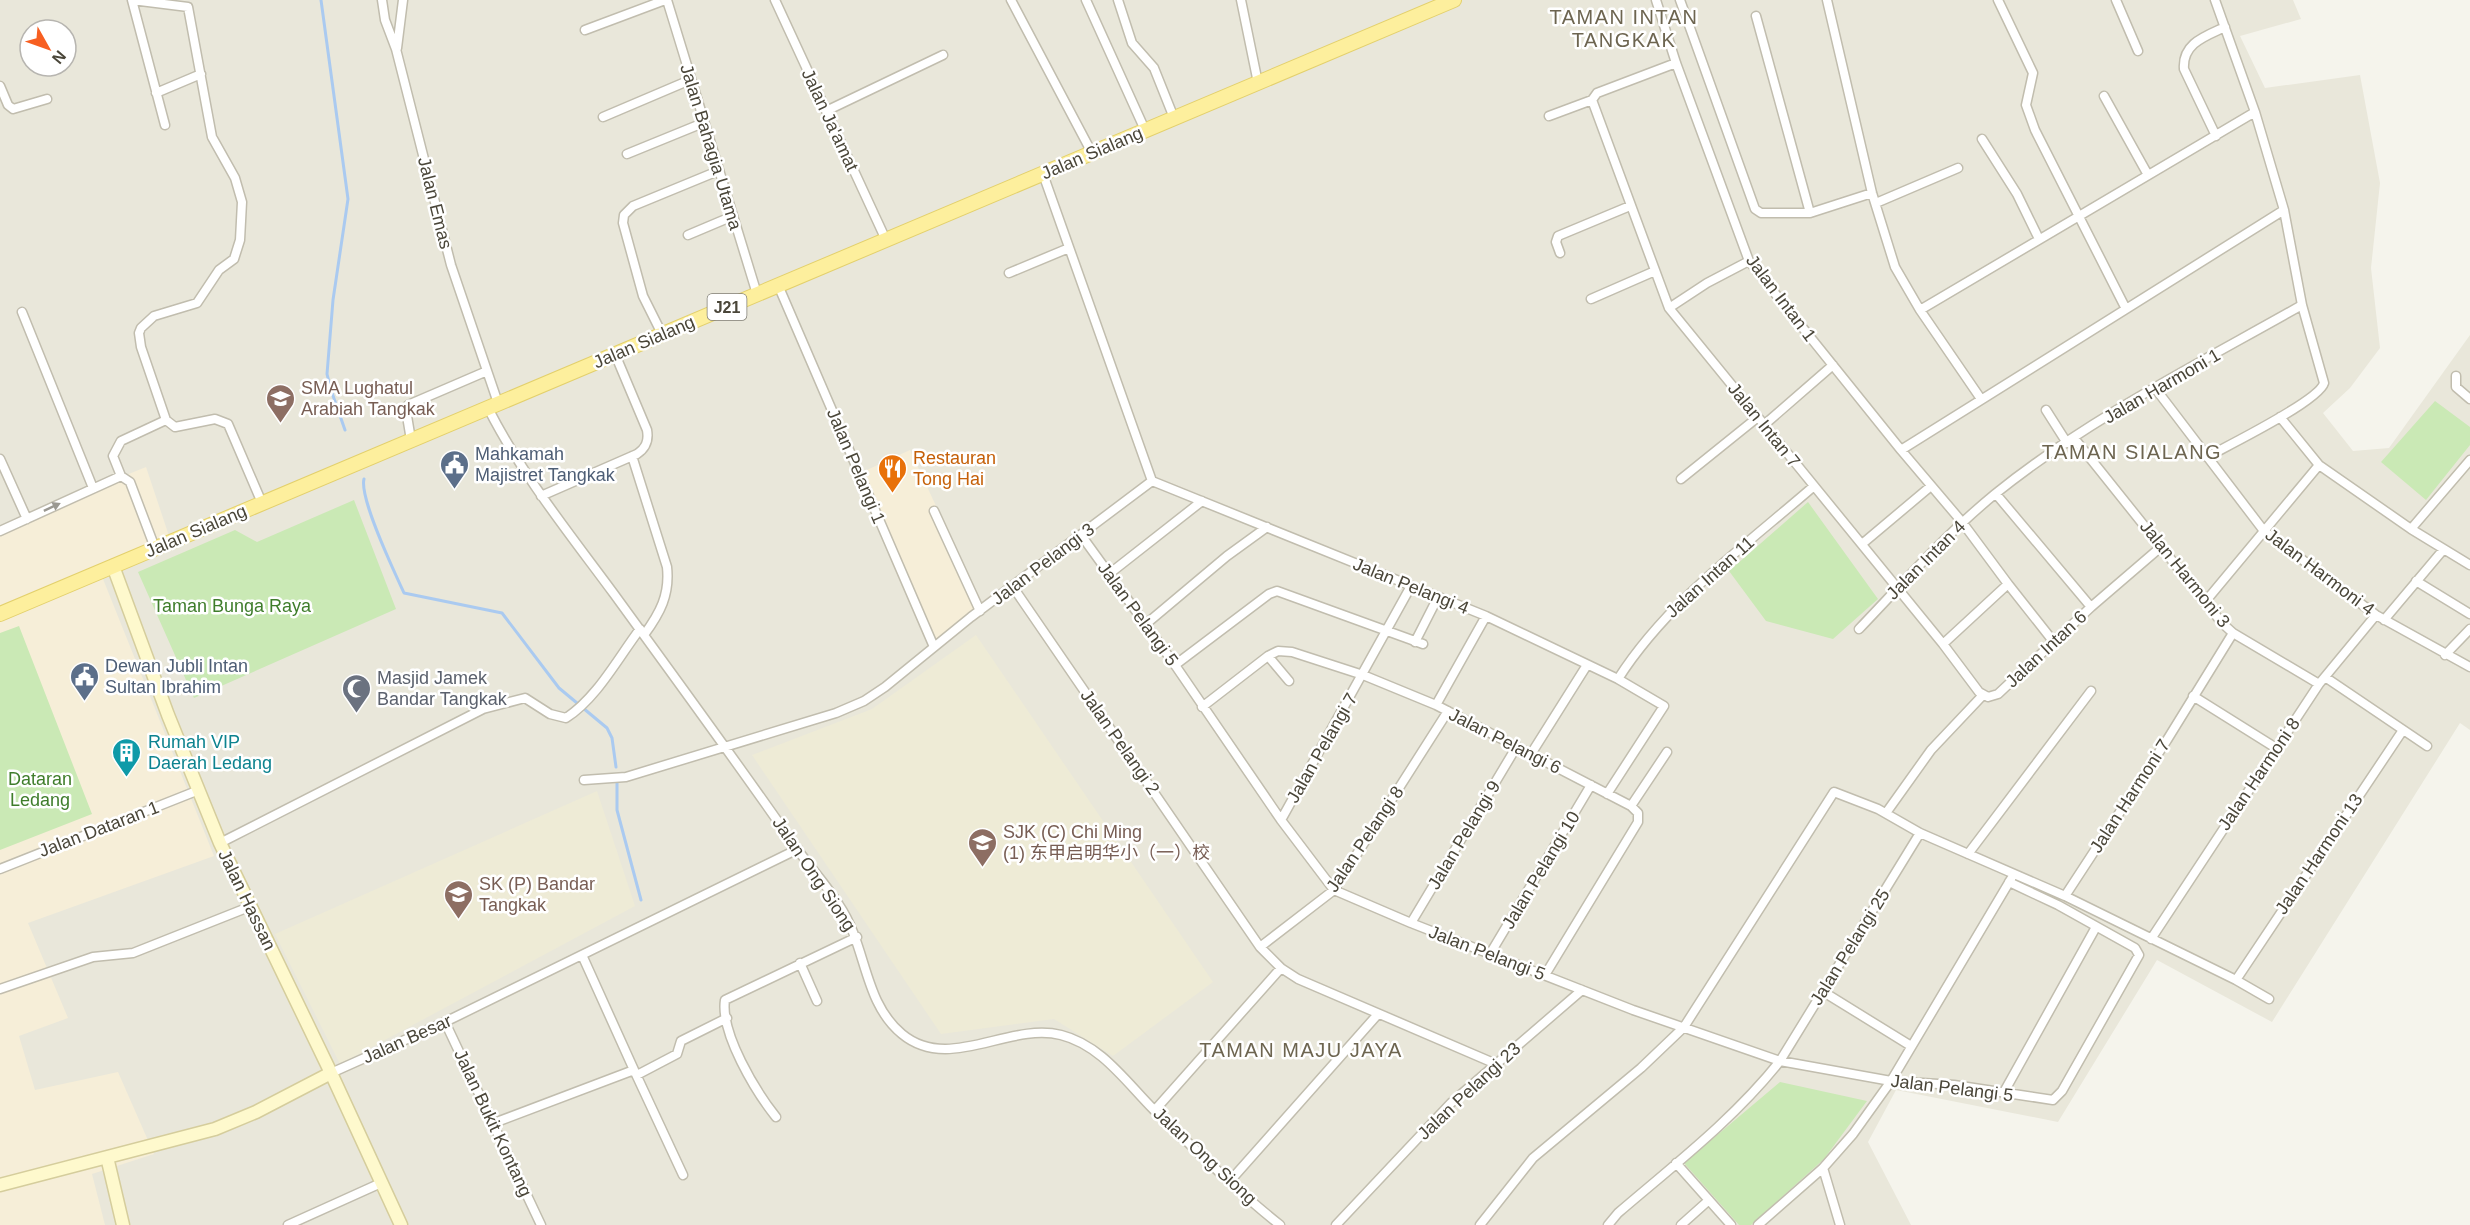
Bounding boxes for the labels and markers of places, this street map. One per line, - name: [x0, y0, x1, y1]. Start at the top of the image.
- place label: SMA Lughatul Arabiah Tangkak: [301, 378, 436, 419]
- school or university icon: SMA Lughatul Arabiah Tangkak: [264, 382, 296, 424]
- place label: Mahkamah Majistret Tangkak: [475, 444, 616, 485]
- public building icon: Mahkamah Majistret Tangkak: [438, 448, 470, 490]
- place label: Restauran Tong Hai: [913, 448, 996, 489]
- restaurant icon: Restauran Tong Hai: [876, 452, 908, 494]
- place label: Dewan Jubli Intan Sultan Ibrahim: [105, 656, 248, 697]
- public building icon: Dewan Jubli Intan Sultan Ibrahim: [68, 660, 100, 702]
- place label: Masjid Jamek Bandar Tangkak: [377, 668, 508, 709]
- mosque icon: Masjid Jamek Bandar Tangkak: [340, 672, 372, 714]
- place label: Rumah VIP Daerah Ledang: [148, 732, 272, 773]
- building icon: Rumah VIP Daerah Ledang: [111, 736, 143, 778]
- place label: SJK (C) Chi Ming (1) 东甲启明华小（一）校: [1003, 822, 1210, 863]
- school or university icon: SJK (C) Chi Ming (1) 东甲启明华小（一）校: [966, 826, 998, 868]
- place label: SK (P) Bandar Tangkak: [479, 874, 595, 915]
- school or university icon: SK (P) Bandar Tangkak: [442, 878, 474, 920]

